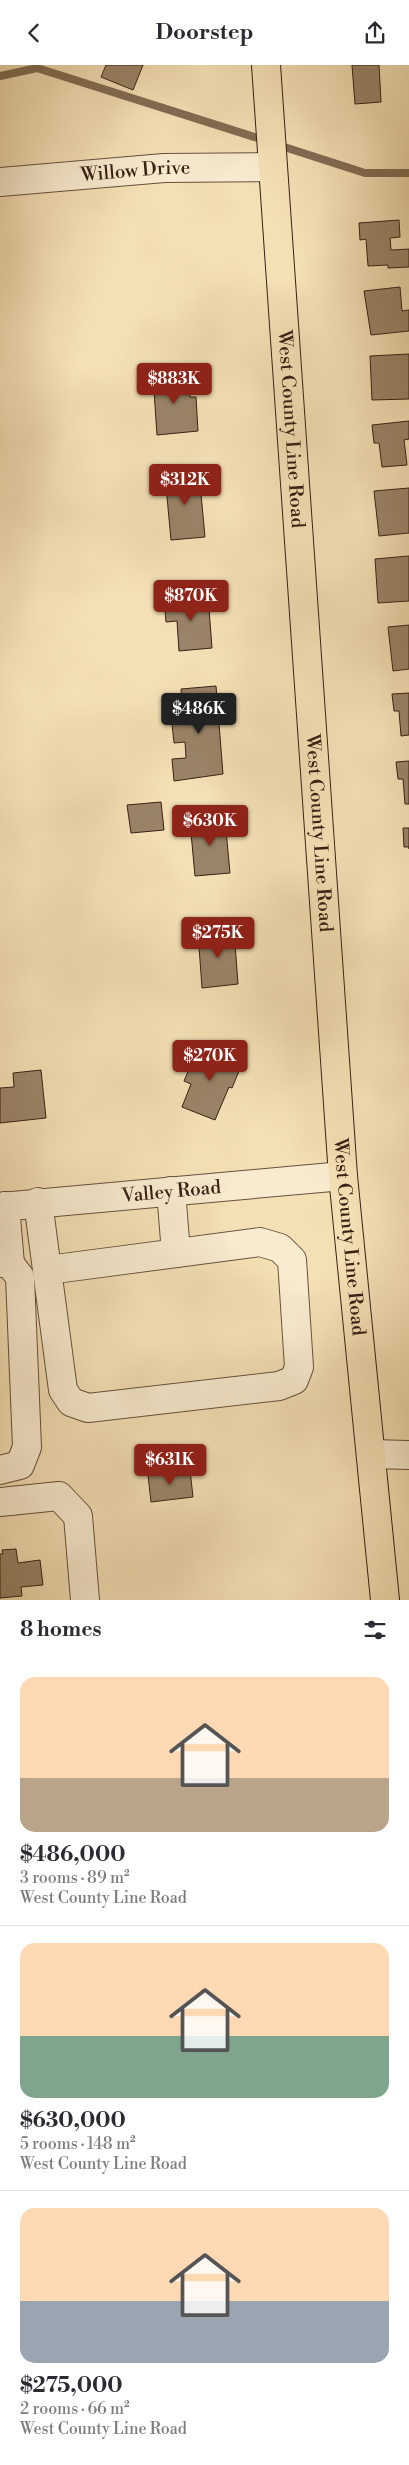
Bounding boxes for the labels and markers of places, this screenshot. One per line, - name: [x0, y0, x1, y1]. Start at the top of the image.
- pin: $883K: [139, 363, 209, 405]
- pin: $312K: [150, 463, 220, 506]
- pin: $870K: [156, 579, 226, 622]
- pin: $486K: [164, 693, 234, 735]
- pin: $630K: [175, 805, 245, 847]
- pin: $275K: [183, 917, 253, 959]
- pin: $270K: [175, 1039, 245, 1082]
- pin: $631K: [135, 1443, 205, 1486]

